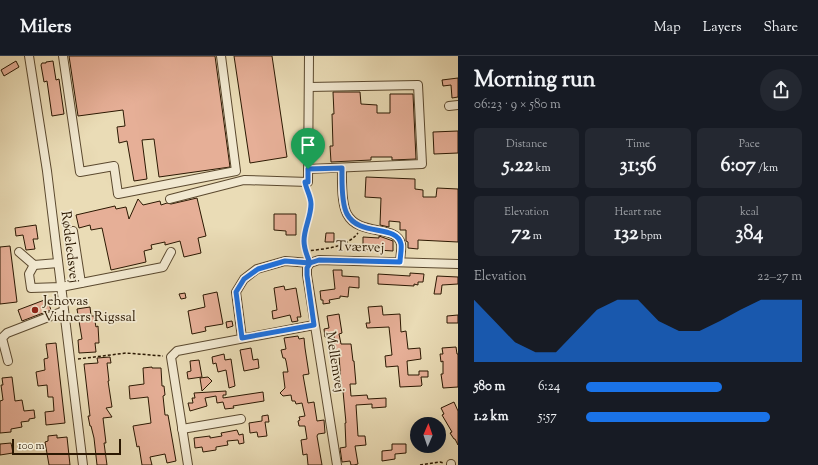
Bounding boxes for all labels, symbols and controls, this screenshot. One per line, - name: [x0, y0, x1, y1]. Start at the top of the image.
- text: Milers: [20, 14, 71, 41]
- text: Map: [654, 18, 681, 38]
- text: Layers: [703, 18, 741, 38]
- text: Share: [763, 18, 798, 38]
- text: Morning run: [474, 65, 596, 97]
- button: share: [760, 69, 802, 111]
- text: 06:23 · 9 × 580 m: [474, 96, 561, 114]
- pin: [291, 128, 325, 169]
- icon: arrive: [297, 134, 319, 156]
- text: Distance: [506, 136, 547, 152]
- text: Time: [626, 136, 650, 152]
- text: Pace: [739, 136, 760, 152]
- text: 5.22: [503, 152, 533, 181]
- text: 31:56: [620, 152, 656, 181]
- text: 6:07: [721, 152, 756, 181]
- text: km: [533, 160, 551, 176]
- text: /km: [756, 160, 778, 176]
- text: Elevation: [504, 204, 549, 220]
- text: Heart rate: [615, 204, 661, 220]
- text: kcal: [740, 204, 759, 220]
- street label: Rødeledsvej: [55, 210, 83, 284]
- text: 72: [511, 220, 531, 249]
- text: 132: [614, 220, 638, 249]
- text: 384: [735, 220, 763, 249]
- text: m: [531, 228, 542, 244]
- text: bpm: [638, 228, 662, 244]
- street label: Tværvej: [335, 237, 385, 259]
- text: Elevation: [474, 268, 527, 286]
- text: 22–27 m: [757, 268, 802, 286]
- place label: Jehovas Vidners Rigssal: [42, 292, 136, 328]
- marker: Jehovas Vidners Rigssal: [30, 305, 40, 315]
- street label: Mellemvej: [319, 330, 349, 394]
- text: 580 m: [474, 378, 505, 396]
- text: 6:24: [538, 378, 560, 396]
- text: 1.2 km: [474, 408, 508, 426]
- text: 5:57: [538, 408, 557, 426]
- north arrow: [410, 417, 446, 453]
- map controls: [410, 417, 446, 453]
- scale bar: [12, 437, 121, 456]
- text: 100 m: [18, 438, 45, 454]

